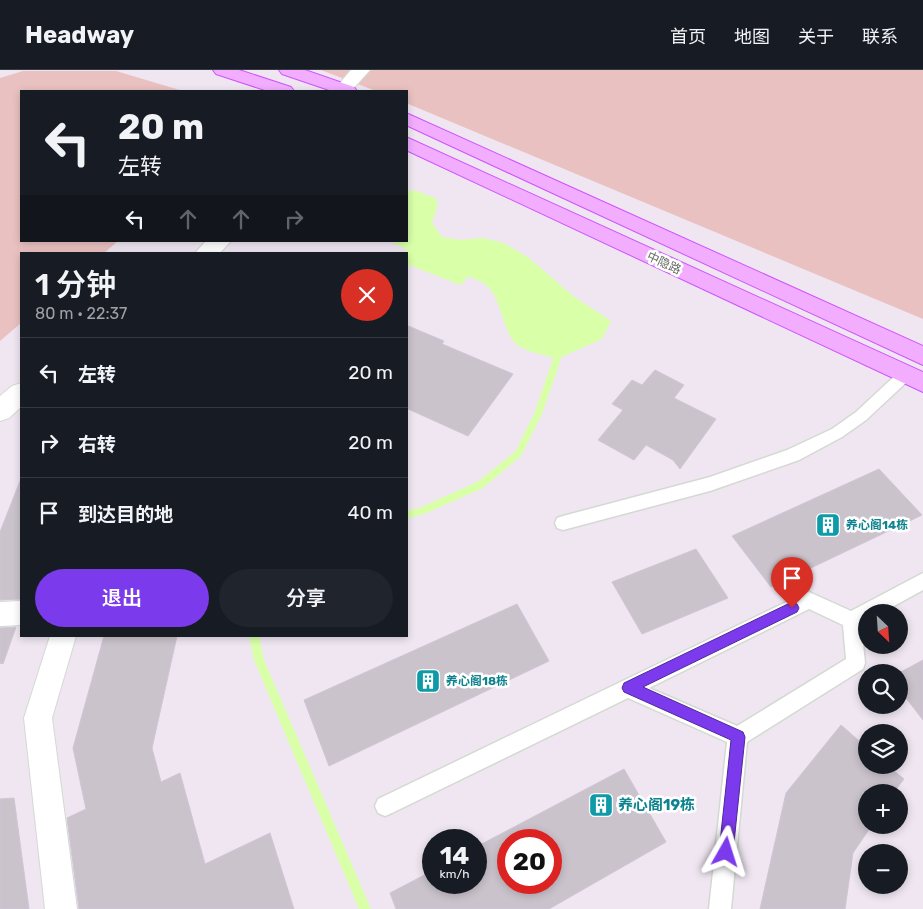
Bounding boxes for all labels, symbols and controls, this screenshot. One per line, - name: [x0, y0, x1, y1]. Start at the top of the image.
- text: Headway: [25, 21, 134, 49]
- text: 首页: [670, 26, 706, 48]
- text: 地图: [734, 26, 770, 48]
- text: 关于: [798, 26, 834, 48]
- text: 联系: [862, 26, 898, 48]
- text: 20 m: [118, 106, 204, 148]
- icon: left: [35, 110, 100, 175]
- text: 左转: [118, 153, 162, 180]
- icon: left: [121, 205, 149, 233]
- icon: ahead: [174, 205, 202, 233]
- icon: ahead: [227, 205, 255, 233]
- icon: right: [280, 205, 308, 233]
- street label: 中隐路: [645, 249, 683, 277]
- text: 1 分钟: [35, 267, 116, 303]
- button: close: [341, 269, 393, 321]
- text: 80 m · 22:37: [35, 304, 127, 323]
- icon: left: [35, 359, 63, 387]
- text: 20 m: [348, 361, 393, 384]
- text: 左转: [78, 363, 116, 386]
- icon: right: [35, 429, 63, 457]
- text: 20 m: [348, 431, 393, 454]
- text: 右转: [78, 433, 116, 456]
- icon: arrive: [35, 499, 63, 527]
- text: 40 m: [348, 501, 393, 524]
- text: 到达目的地: [78, 503, 173, 526]
- building icon: 养心阁14栋: [815, 512, 841, 538]
- place label: 养心阁14栋: [846, 518, 908, 532]
- pin: [771, 557, 813, 608]
- icon: arrive: [778, 564, 806, 592]
- button: 退出: [35, 569, 209, 627]
- button: 分享: [219, 569, 393, 627]
- north arrow: [858, 604, 908, 654]
- map controls: [858, 604, 908, 894]
- button: search: [858, 664, 908, 714]
- building icon: 养心阁18栋: [415, 668, 441, 694]
- place label: 养心阁18栋: [446, 674, 508, 688]
- button: layers: [858, 724, 908, 774]
- button: +: [858, 784, 908, 834]
- building icon: 养心阁19栋: [588, 792, 614, 818]
- place label: 养心阁19栋: [618, 796, 695, 814]
- position arrow: [699, 825, 751, 877]
- speed limit sign: 20: [497, 829, 562, 894]
- text: 14: [440, 841, 469, 870]
- button: −: [858, 844, 908, 894]
- text: km/h: [440, 867, 469, 881]

